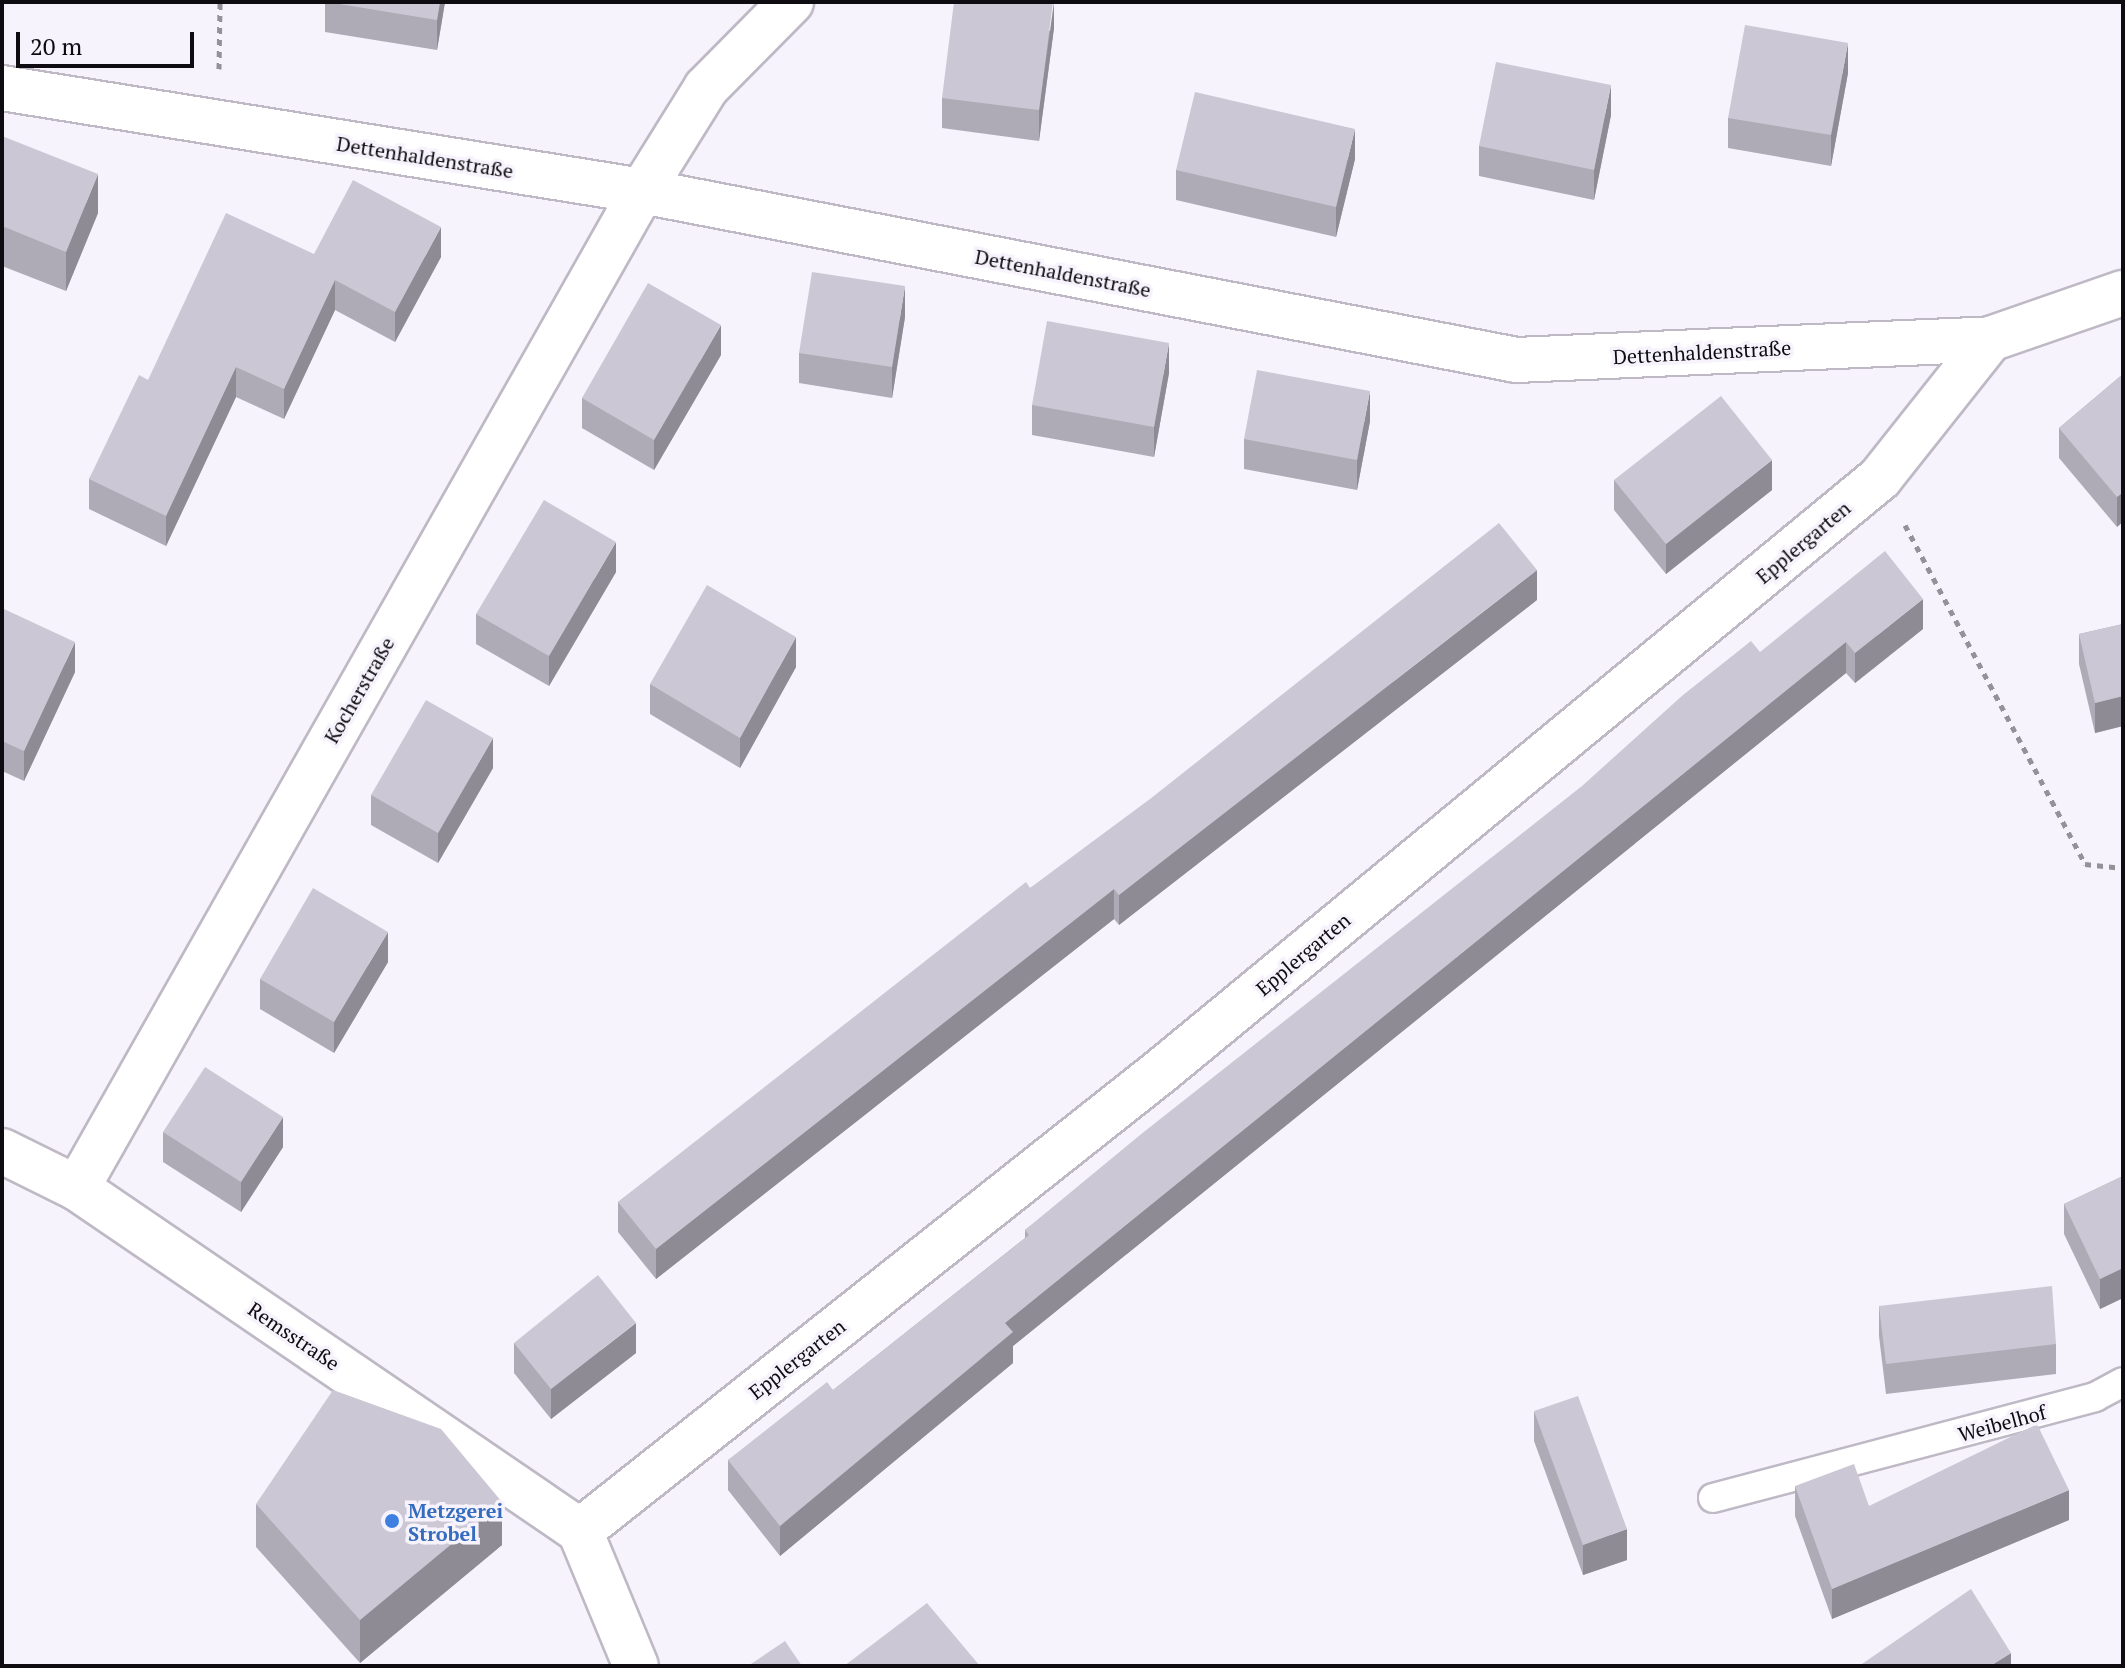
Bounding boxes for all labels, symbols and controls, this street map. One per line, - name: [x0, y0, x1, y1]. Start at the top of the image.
- scale bar: [20, 16, 198, 66]
- text: 20 m: [30, 30, 82, 62]
- street label: Dettenhaldenstraße: [335, 131, 515, 183]
- street label: Dettenhaldenstraße: [973, 244, 1153, 302]
- street label: Dettenhaldenstraße: [1612, 335, 1792, 369]
- street label: Epplergarten: [1751, 496, 1855, 588]
- street label: Kocherstraße: [319, 633, 399, 747]
- street label: Epplergarten: [1251, 908, 1355, 1000]
- street label: Remsstraße: [244, 1297, 344, 1375]
- street label: Epplergarten: [744, 1314, 850, 1404]
- street label: Weibelhof: [1955, 1400, 2049, 1446]
- place label: Metzgerei Strobel: [408, 1498, 503, 1545]
- marker: Metzgerei Strobel: [383, 1512, 401, 1530]

